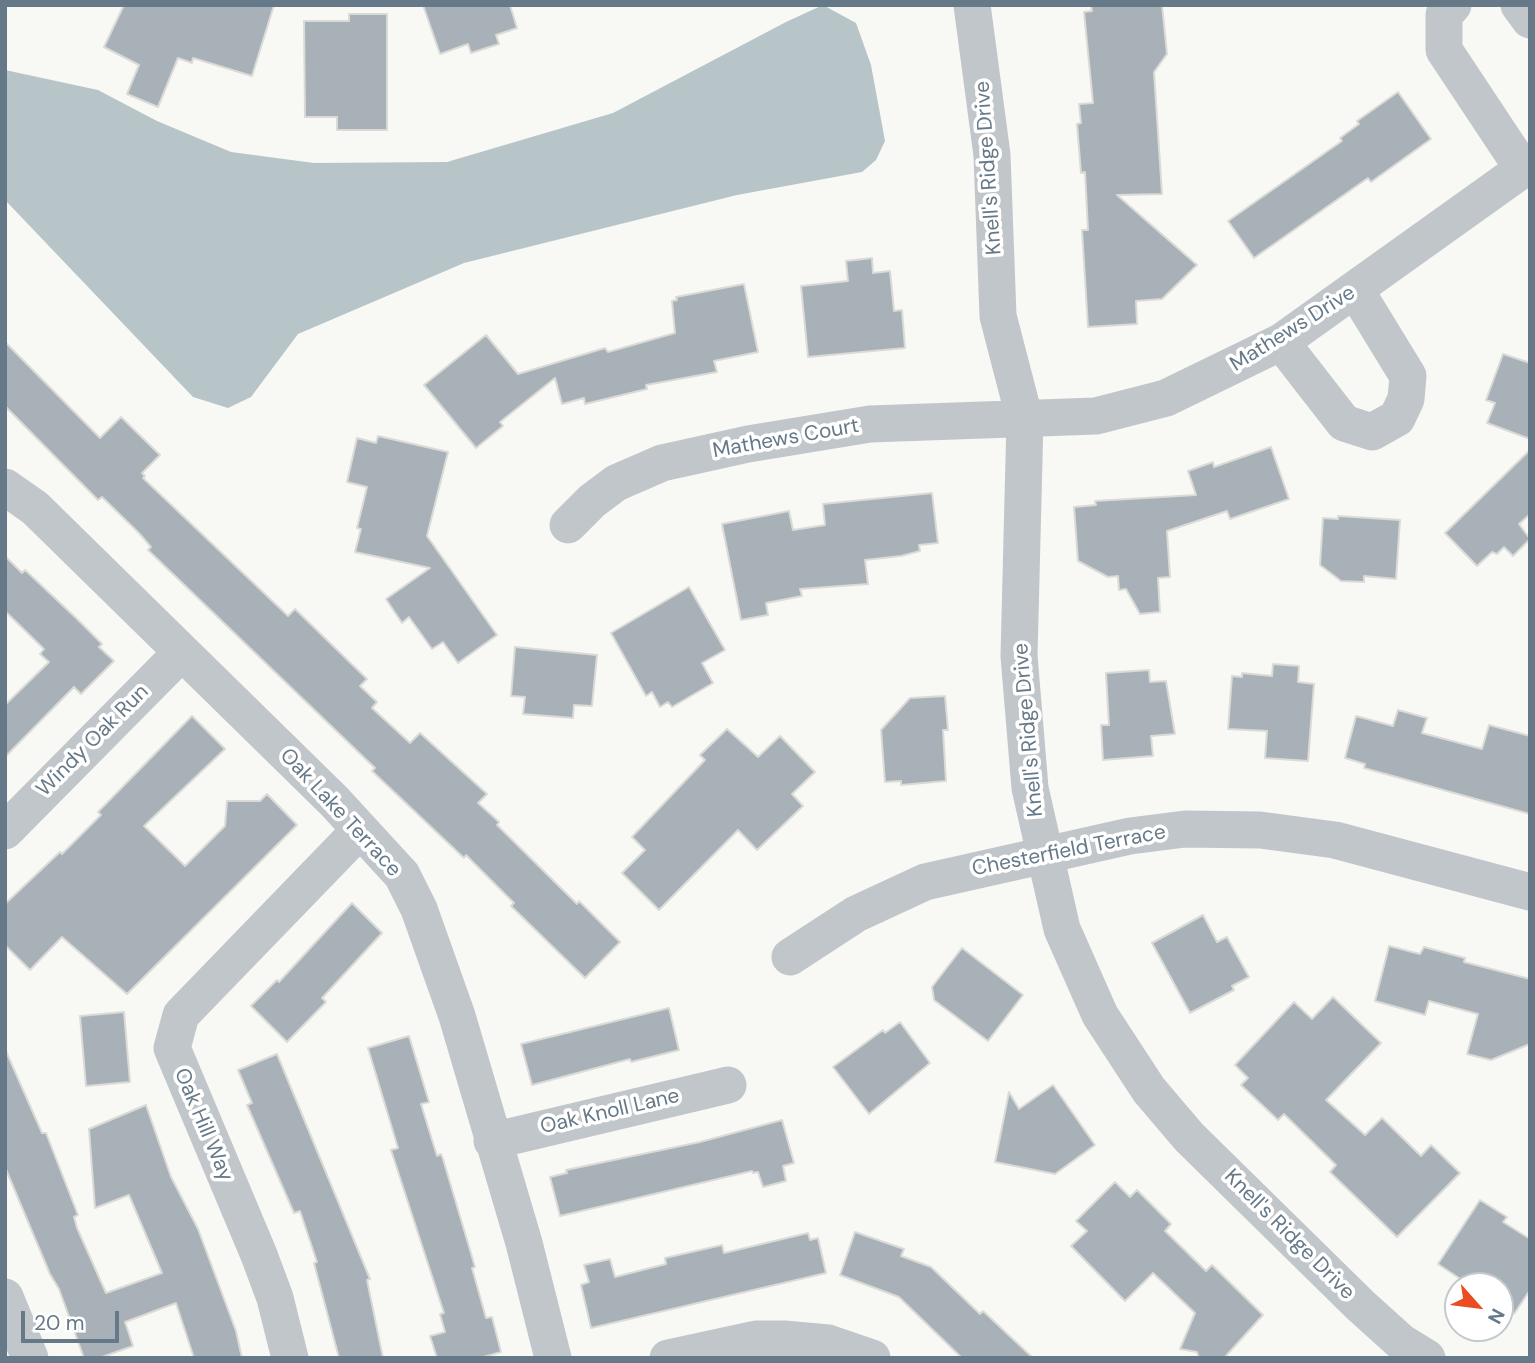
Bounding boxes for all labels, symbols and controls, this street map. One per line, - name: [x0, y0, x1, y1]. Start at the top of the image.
- street label: Knell's Ridge Drive: [970, 80, 1008, 256]
- street label: Mathews Drive: [1226, 281, 1360, 377]
- street label: Mathews Court: [711, 414, 861, 464]
- street label: Knell's Ridge Drive: [1009, 642, 1049, 818]
- street label: Windy Oak Run: [32, 680, 154, 802]
- street label: Oak Lake Terrace: [274, 744, 406, 882]
- street label: Chesterfield Terrace: [970, 820, 1168, 882]
- street label: Oak Hill Way: [168, 1065, 238, 1185]
- street label: Oak Knoll Lane: [538, 1084, 682, 1140]
- street label: Knell's Ridge Drive: [1218, 1164, 1360, 1306]
- north arrow: [1444, 1272, 1514, 1342]
- scale bar: [24, 1296, 122, 1340]
- text: N: [1482, 1304, 1511, 1328]
- text: 20 m: [34, 1309, 85, 1337]

